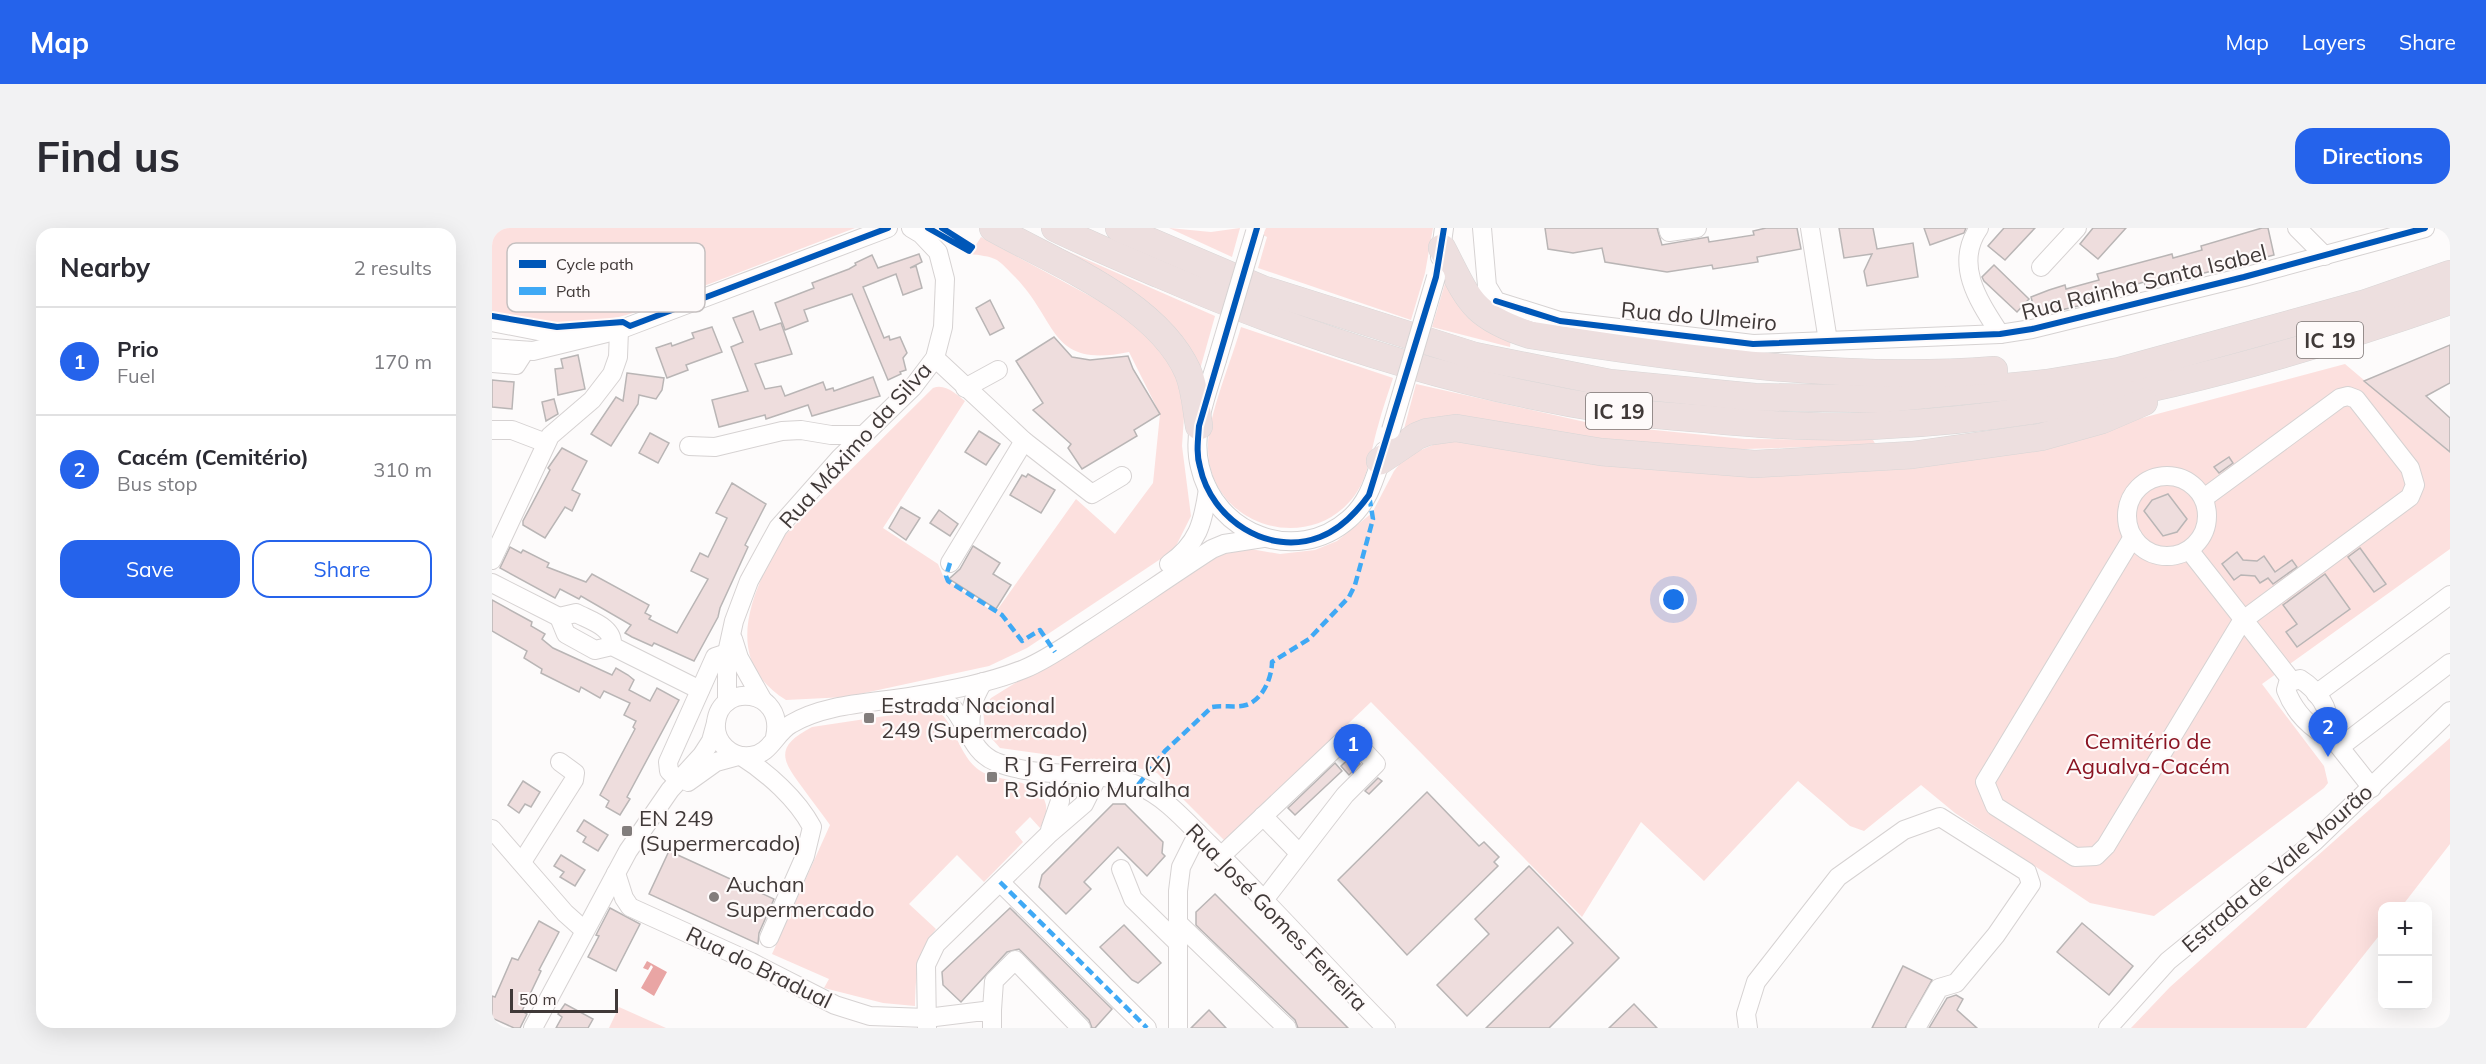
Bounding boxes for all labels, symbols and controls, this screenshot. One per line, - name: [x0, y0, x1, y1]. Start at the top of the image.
- text: Map: [30, 25, 89, 60]
- text: Map: [2226, 29, 2269, 55]
- text: Layers: [2302, 29, 2366, 55]
- text: Share: [2399, 29, 2456, 55]
- button: Directions: [2295, 128, 2450, 184]
- text: Find us: [36, 130, 180, 183]
- street label: Rua Rainha Santa Isabel: [2018, 238, 2270, 326]
- legend: [507, 243, 705, 312]
- text: Nearby: [60, 251, 150, 284]
- text: Cycle path: [556, 254, 634, 274]
- text: 2 results: [354, 255, 432, 280]
- text: Path: [556, 281, 591, 301]
- street label: Rua do Ulmeiro: [1620, 295, 1778, 337]
- road number: IC 19: [2297, 322, 2363, 358]
- text: Prio: [117, 335, 159, 363]
- text: 1: [74, 349, 86, 374]
- text: 170 m: [373, 349, 432, 374]
- street label: Rua Máximo da Silva: [773, 356, 937, 534]
- text: Fuel: [117, 363, 155, 388]
- road number: IC 19: [1586, 393, 1652, 429]
- text: Cacém (Cemitério): [117, 443, 309, 471]
- text: 2: [74, 457, 86, 482]
- text: 310 m: [373, 457, 432, 482]
- text: Bus stop: [117, 471, 197, 496]
- button: Save: [60, 540, 240, 598]
- button: Share: [252, 540, 432, 598]
- your location: [1659, 585, 1688, 614]
- place label: Estrada Nacional 249 (Supermercado): [881, 691, 1089, 744]
- pin: 2: [2308, 708, 2348, 757]
- marker: Estrada Nacional 249 (Supermercado): [862, 711, 876, 725]
- pin: 1: [1334, 724, 1372, 774]
- park label: Cemitério de Agualva-Cacém: [2066, 727, 2230, 780]
- place label: R J G Ferreira (X) R Sidónio Muralha: [1004, 750, 1190, 803]
- marker: R J G Ferreira (X) R Sidónio Muralha: [985, 770, 999, 784]
- street label: Estrada de Vale Mourão: [2176, 778, 2378, 958]
- place label: EN 249 (Supermercado): [639, 804, 801, 857]
- street label: Rua José Gomes Ferreira: [1180, 817, 1374, 1017]
- marker: EN 249 (Supermercado): [620, 824, 634, 838]
- place label: Auchan Supermercado: [726, 870, 874, 923]
- marker: Auchan Supermercado: [707, 890, 721, 904]
- map controls: [2378, 902, 2432, 1010]
- button: +: [2378, 902, 2432, 956]
- street label: Rua do Bradual: [682, 920, 836, 1014]
- button: −: [2378, 956, 2432, 1010]
- scale bar: [510, 986, 618, 1014]
- text: 50 m: [519, 989, 556, 1009]

